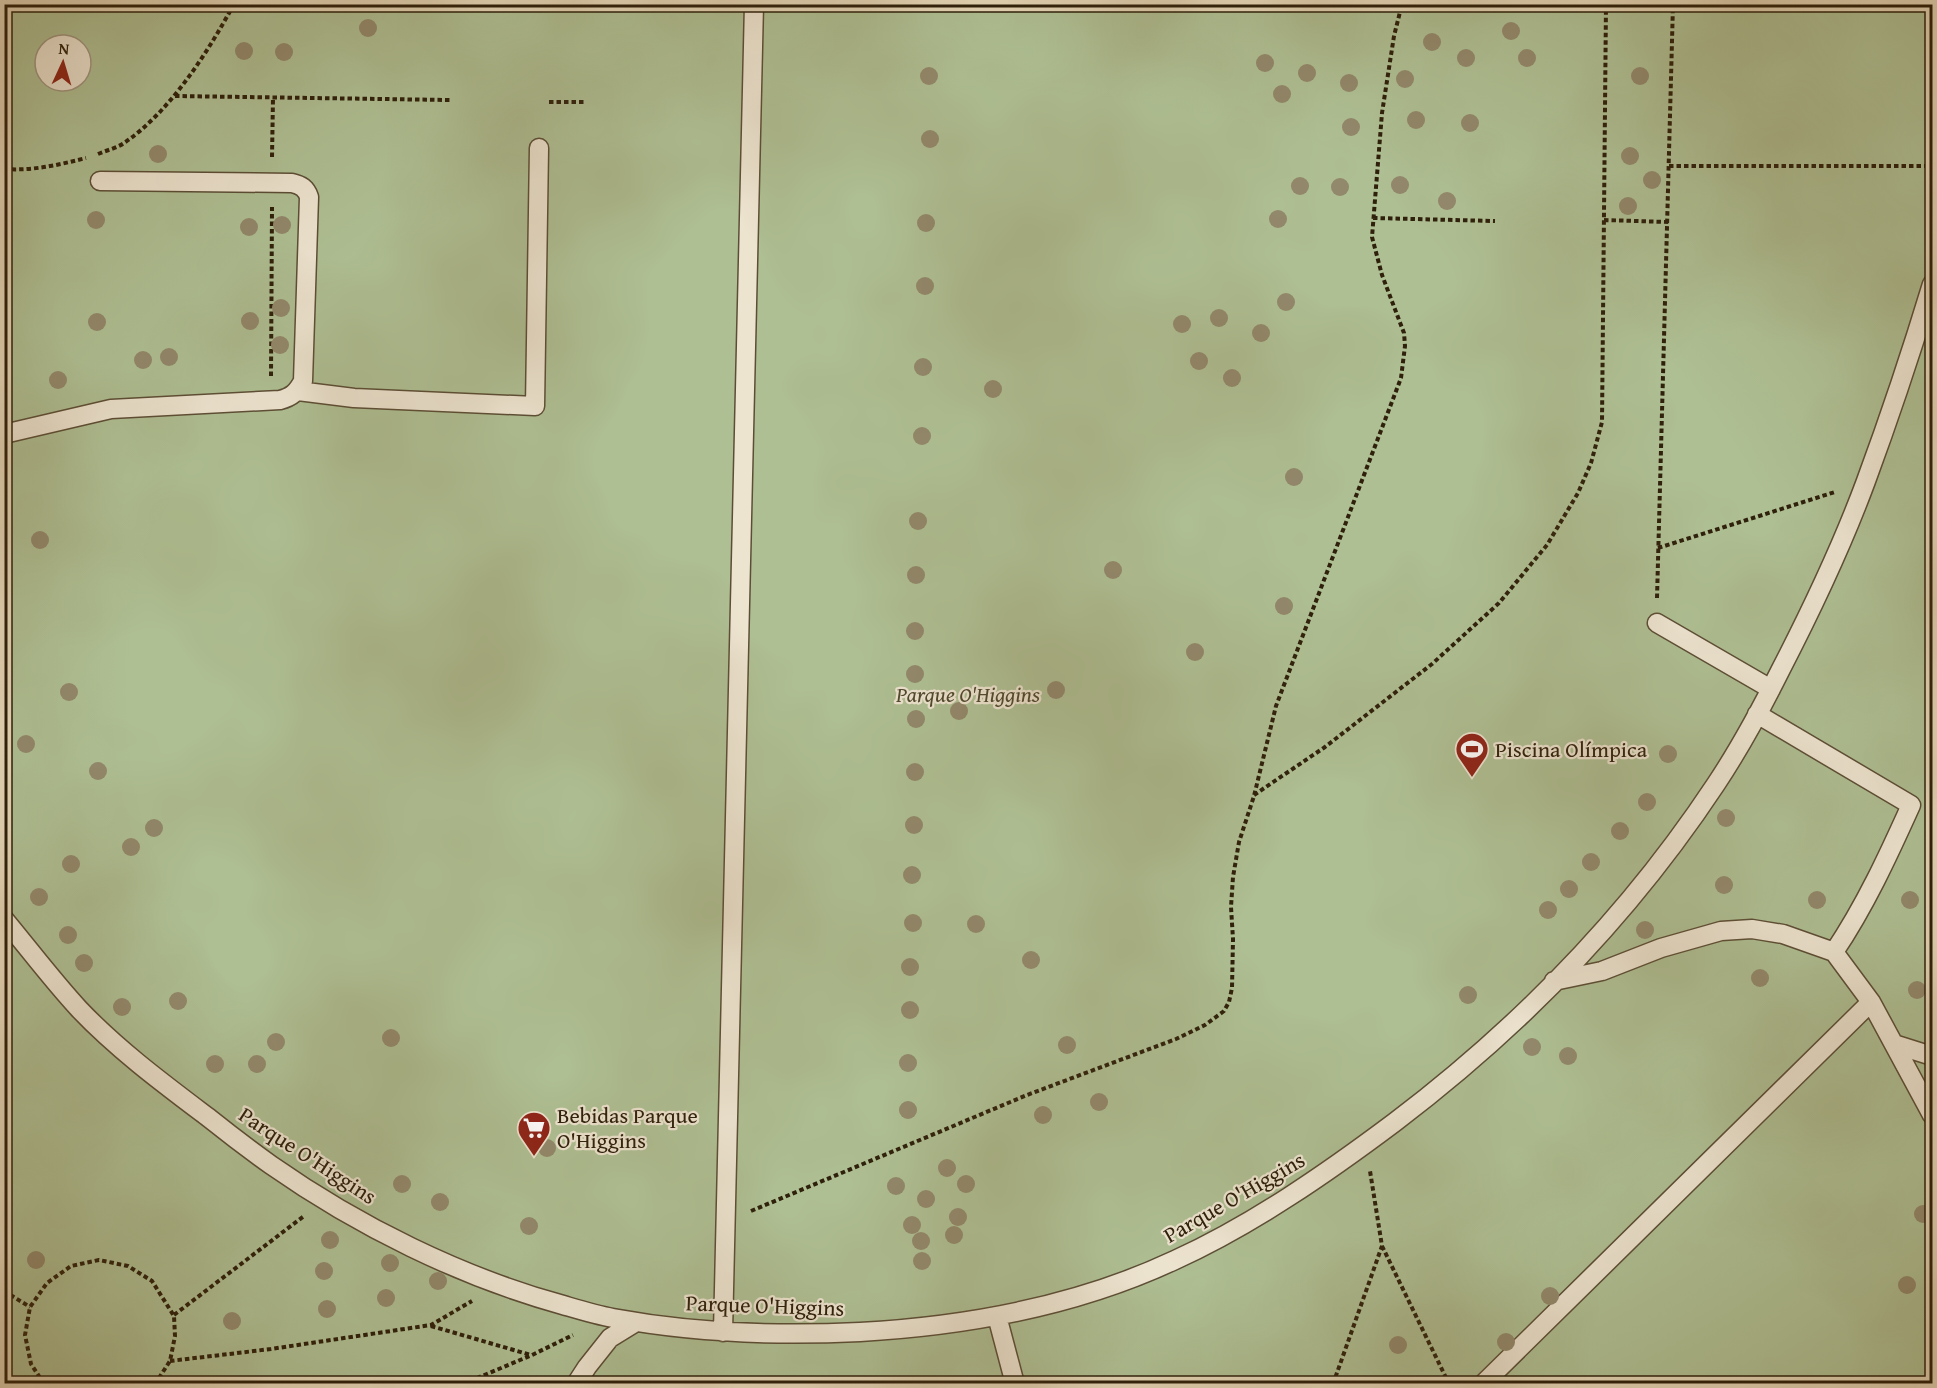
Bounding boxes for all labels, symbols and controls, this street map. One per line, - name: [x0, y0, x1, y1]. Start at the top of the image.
- north arrow: [33, 33, 93, 93]
- text: N: [58, 36, 71, 60]
- park label: Parque O'Higgins: [895, 678, 1040, 710]
- sports icon: Piscina Olímpica: [1454, 731, 1490, 778]
- place label: Piscina Olímpica: [1495, 733, 1648, 765]
- street label: Parque O'Higgins: [233, 1098, 383, 1212]
- place label: Bebidas Parque O'Higgins: [557, 1099, 698, 1156]
- supermarket icon: Bebidas Parque O'Higgins: [516, 1110, 552, 1157]
- street label: Parque O'Higgins: [1157, 1143, 1311, 1251]
- street label: Parque O'Higgins: [685, 1286, 845, 1324]

